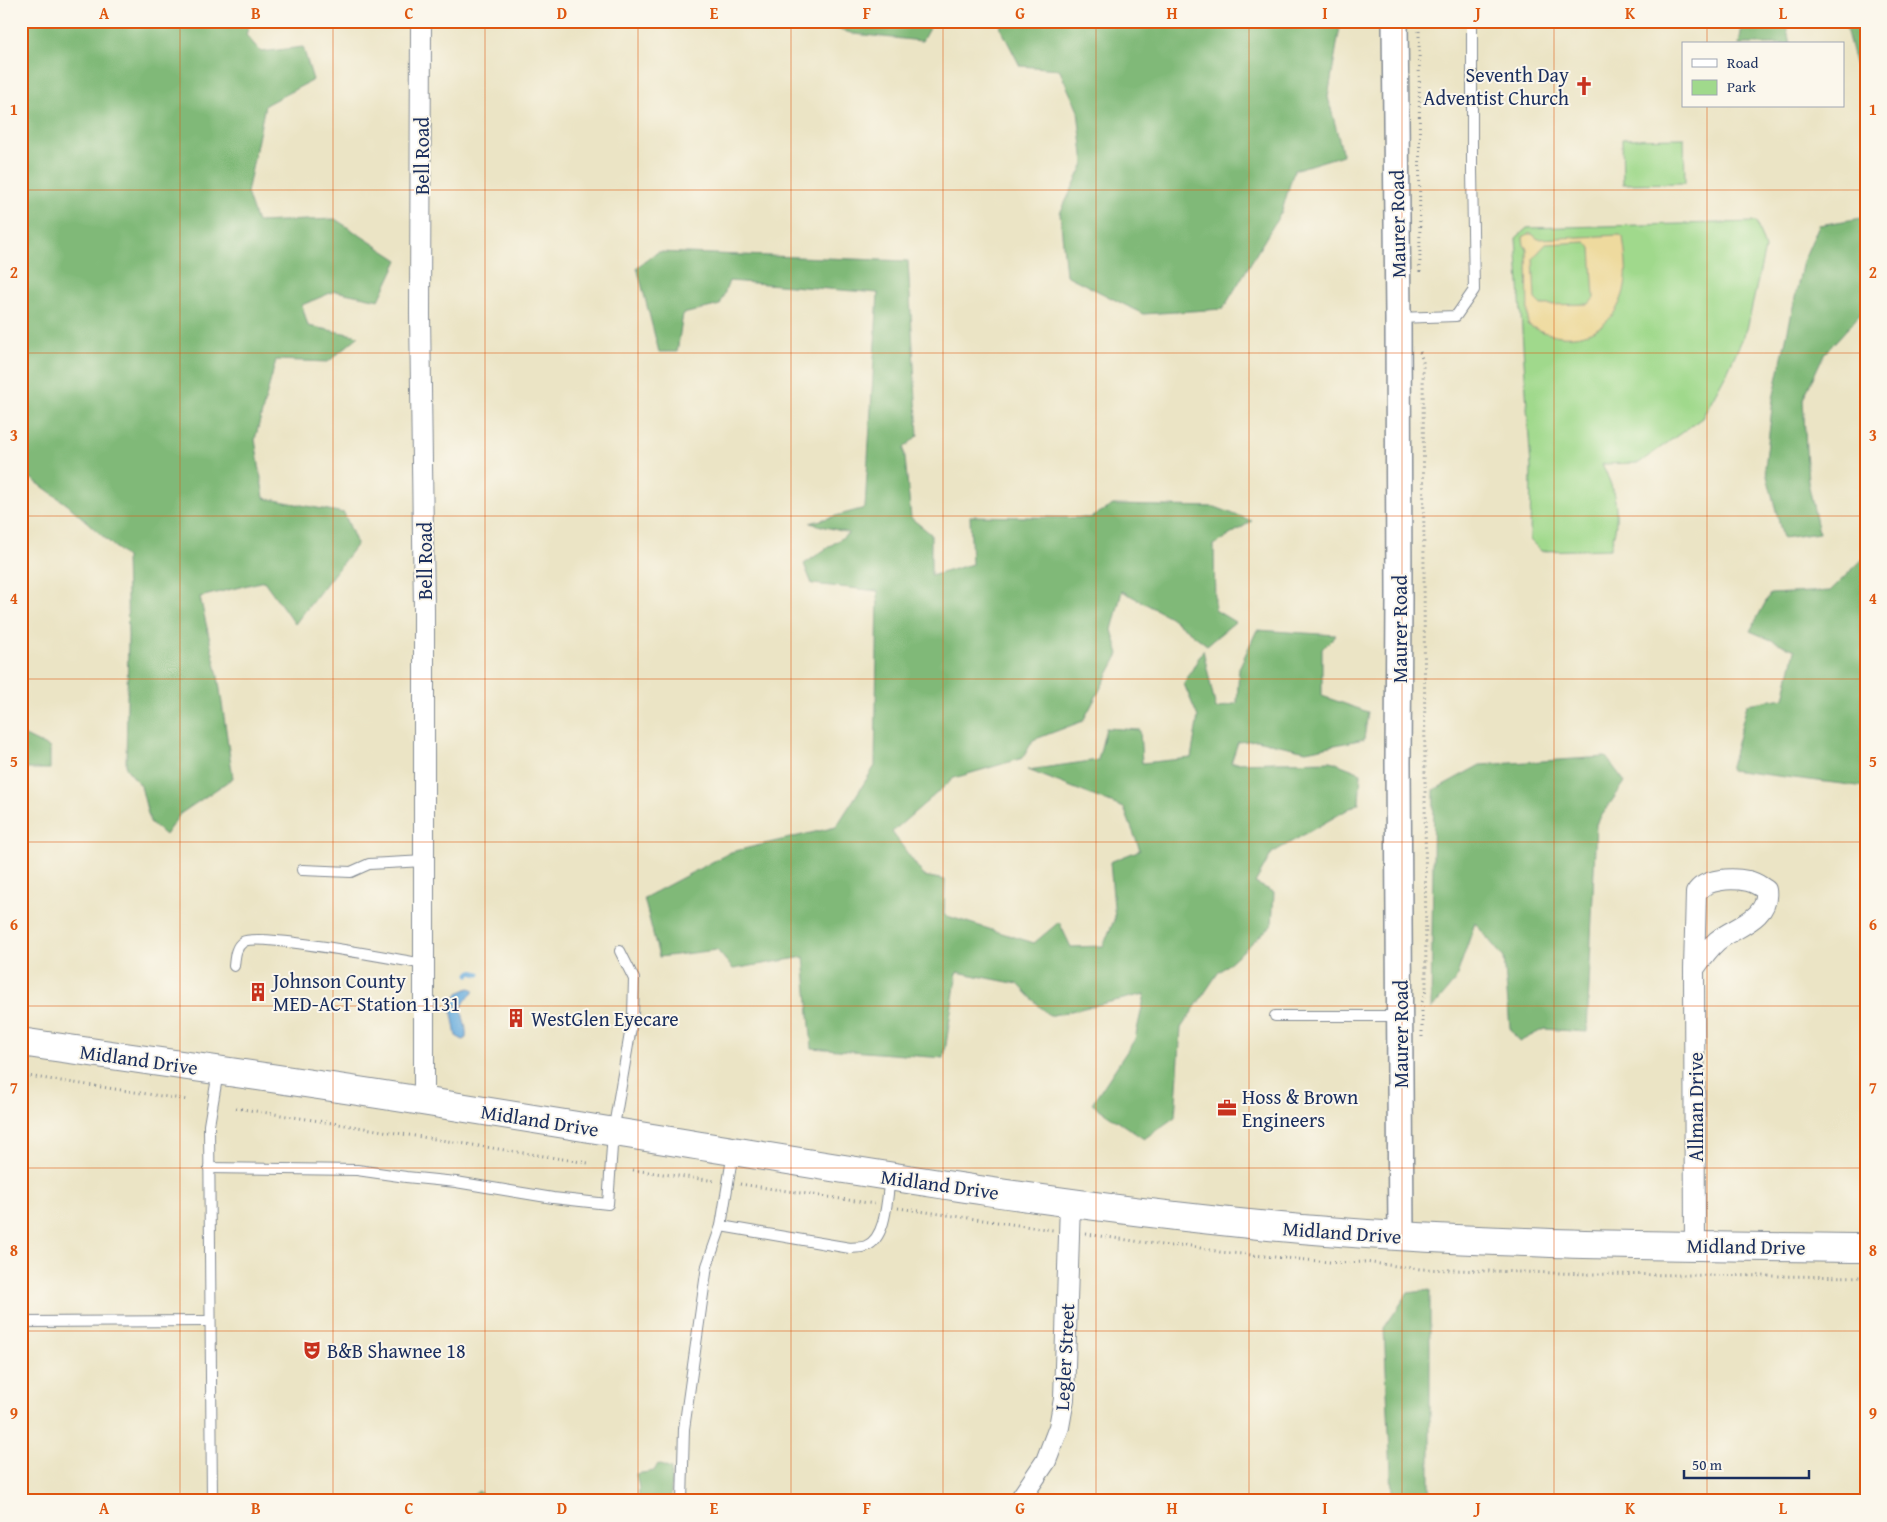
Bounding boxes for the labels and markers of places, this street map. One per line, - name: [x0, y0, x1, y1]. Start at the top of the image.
- place label: Seventh Day Adventist Church: [1423, 60, 1569, 112]
- church icon: Seventh Day Adventist Church: [1573, 75, 1595, 97]
- place label: Johnson County MED-ACT Station 1131: [270, 966, 460, 1018]
- building icon: Johnson County MED-ACT Station 1131: [247, 981, 269, 1003]
- place label: WestGlen Eyecare: [531, 1004, 679, 1033]
- building icon: WestGlen Eyecare: [505, 1007, 527, 1029]
- place label: Hoss & Brown Engineers: [1242, 1082, 1358, 1134]
- office icon: Hoss & Brown Engineers: [1216, 1097, 1238, 1119]
- place label: B&B Shawnee 18: [327, 1336, 466, 1365]
- theatre icon: B&B Shawnee 18: [301, 1339, 323, 1361]

